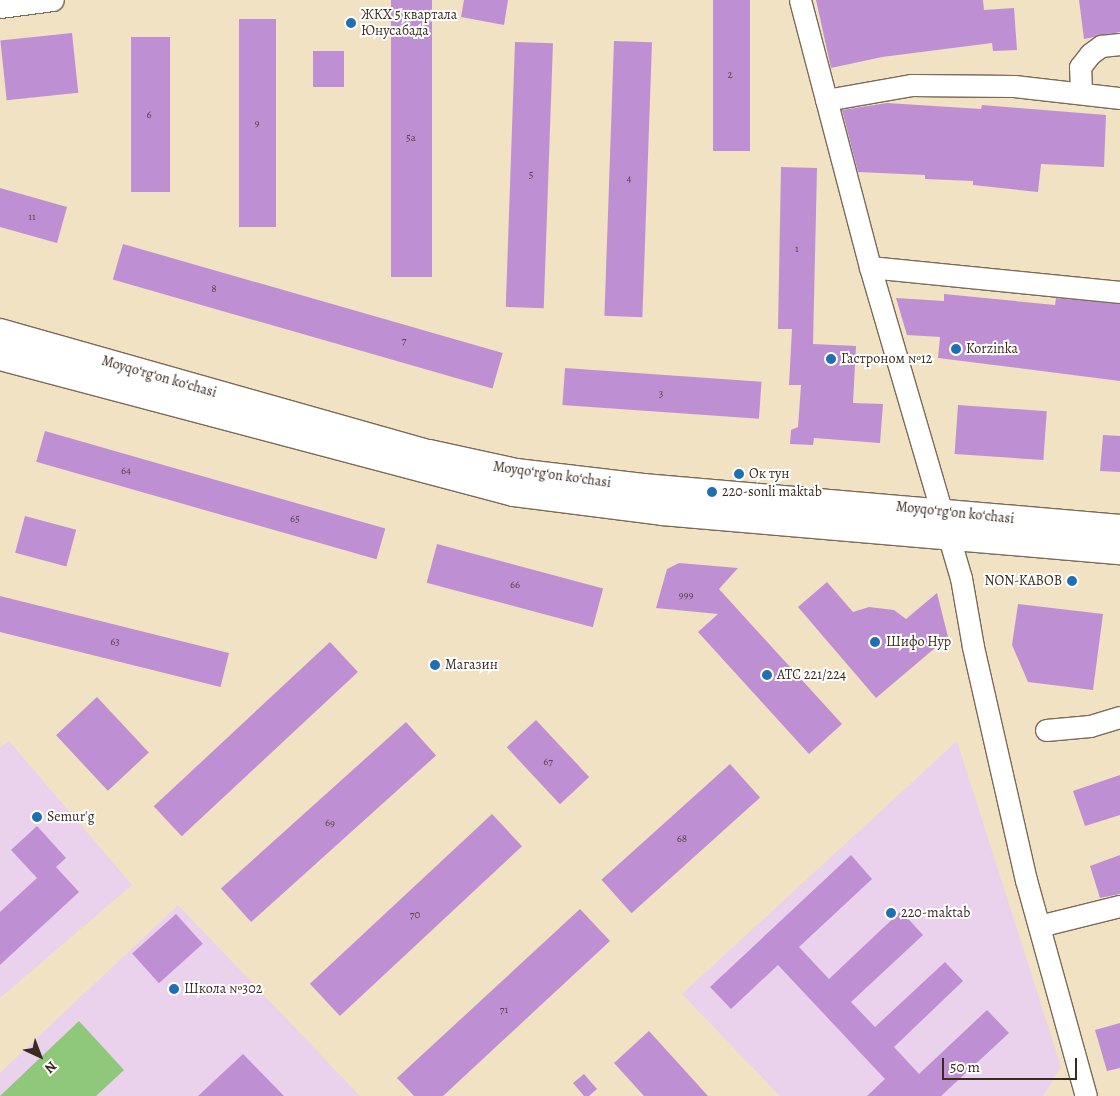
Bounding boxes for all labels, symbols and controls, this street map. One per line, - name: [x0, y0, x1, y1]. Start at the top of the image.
- place label: ЖКХ 5 квартала Юнусабада: [361, 7, 457, 40]
- marker: ЖКХ 5 квартала Юнусабада: [345, 17, 357, 29]
- house number: 2: [727, 68, 733, 82]
- house number: 6: [146, 108, 152, 122]
- house number: 9: [254, 116, 260, 130]
- house number: 5а: [406, 131, 416, 145]
- house number: 5: [529, 168, 533, 182]
- house number: 4: [627, 172, 631, 186]
- house number: 11: [28, 210, 36, 224]
- house number: 1: [795, 242, 799, 256]
- house number: 8: [211, 282, 217, 296]
- house number: 7: [402, 334, 406, 348]
- place label: Korzinka: [966, 341, 1018, 357]
- marker: Korzinka: [950, 343, 962, 355]
- place label: Гастроном №12: [841, 351, 932, 367]
- street label: Moyqoʻrgʻon koʻchasi: [100, 353, 218, 401]
- marker: Гастроном №12: [825, 353, 837, 365]
- house number: 3: [659, 387, 663, 401]
- street label: Moyqoʻrgʻon koʻchasi: [492, 458, 612, 492]
- house number: 64: [121, 464, 131, 478]
- place label: Ок тун: [749, 466, 789, 482]
- marker: Ок тун: [733, 468, 745, 480]
- place label: 220-sonli maktab: [722, 484, 822, 500]
- marker: 220-sonli maktab: [706, 486, 718, 498]
- street label: Moyqoʻrgʻon koʻchasi: [895, 498, 1015, 528]
- house number: 65: [290, 512, 300, 526]
- place label: NON-KABOB: [985, 573, 1062, 589]
- marker: NON-KABOB: [1066, 575, 1078, 587]
- house number: 66: [510, 578, 520, 592]
- house number: 999: [678, 588, 694, 602]
- place label: Шифо Нур: [886, 634, 951, 650]
- house number: 63: [110, 635, 120, 649]
- marker: Шифо Нур: [868, 635, 882, 649]
- place label: Магазин: [445, 657, 498, 673]
- marker: Магазин: [429, 659, 441, 671]
- place label: АТС 221/224: [777, 667, 846, 683]
- marker: АТС 221/224: [761, 669, 773, 681]
- house number: 67: [543, 755, 553, 769]
- place label: Semur'g: [47, 809, 94, 825]
- marker: Semur'g: [31, 811, 43, 823]
- house number: 69: [325, 816, 335, 830]
- house number: 68: [677, 832, 687, 846]
- place label: 220-maktab: [901, 905, 970, 921]
- marker: 220-maktab: [885, 907, 897, 919]
- house number: 70: [410, 908, 420, 922]
- place label: Школа №302: [184, 981, 262, 997]
- marker: Школа №302: [168, 983, 180, 995]
- house number: 71: [500, 1003, 508, 1017]
- north arrow: [15, 1031, 65, 1081]
- scale bar: [945, 1048, 1080, 1080]
- text: N: [40, 1057, 61, 1078]
- text: 50 m: [950, 1057, 980, 1077]

